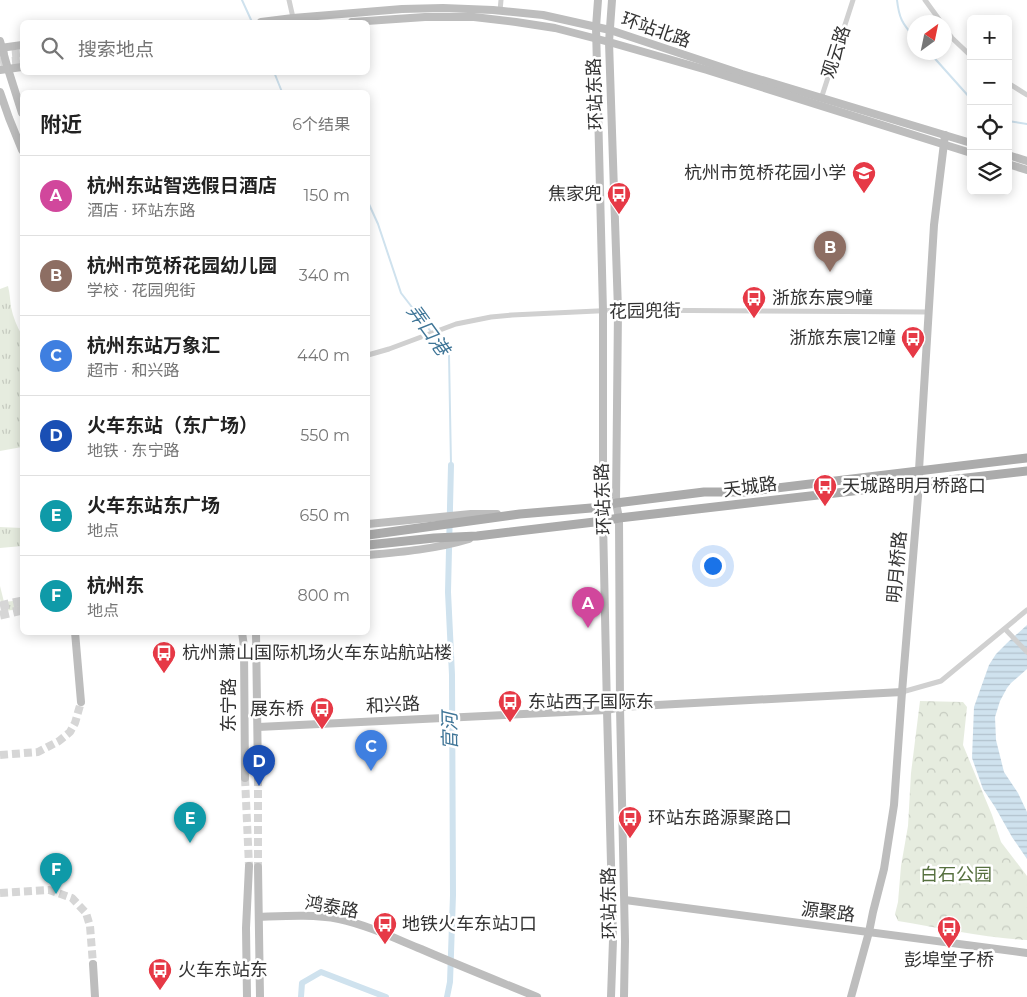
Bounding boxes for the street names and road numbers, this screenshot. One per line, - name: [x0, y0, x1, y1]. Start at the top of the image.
- street label: 环站北路: [618, 8, 694, 52]
- street label: 观云路: [817, 23, 855, 81]
- street label: 环站东路: [583, 58, 607, 130]
- street label: 花园兜街: [609, 299, 681, 323]
- street label: 环站东路: [591, 463, 615, 535]
- street label: 天城路: [722, 473, 778, 501]
- street label: 明月桥路: [883, 530, 911, 604]
- street label: 东宁路: [218, 678, 240, 732]
- street label: 和兴路: [365, 693, 421, 717]
- street label: 环站东路: [597, 867, 621, 939]
- street label: 鸿泰路: [304, 891, 360, 923]
- street label: 源聚路: [800, 898, 856, 926]

